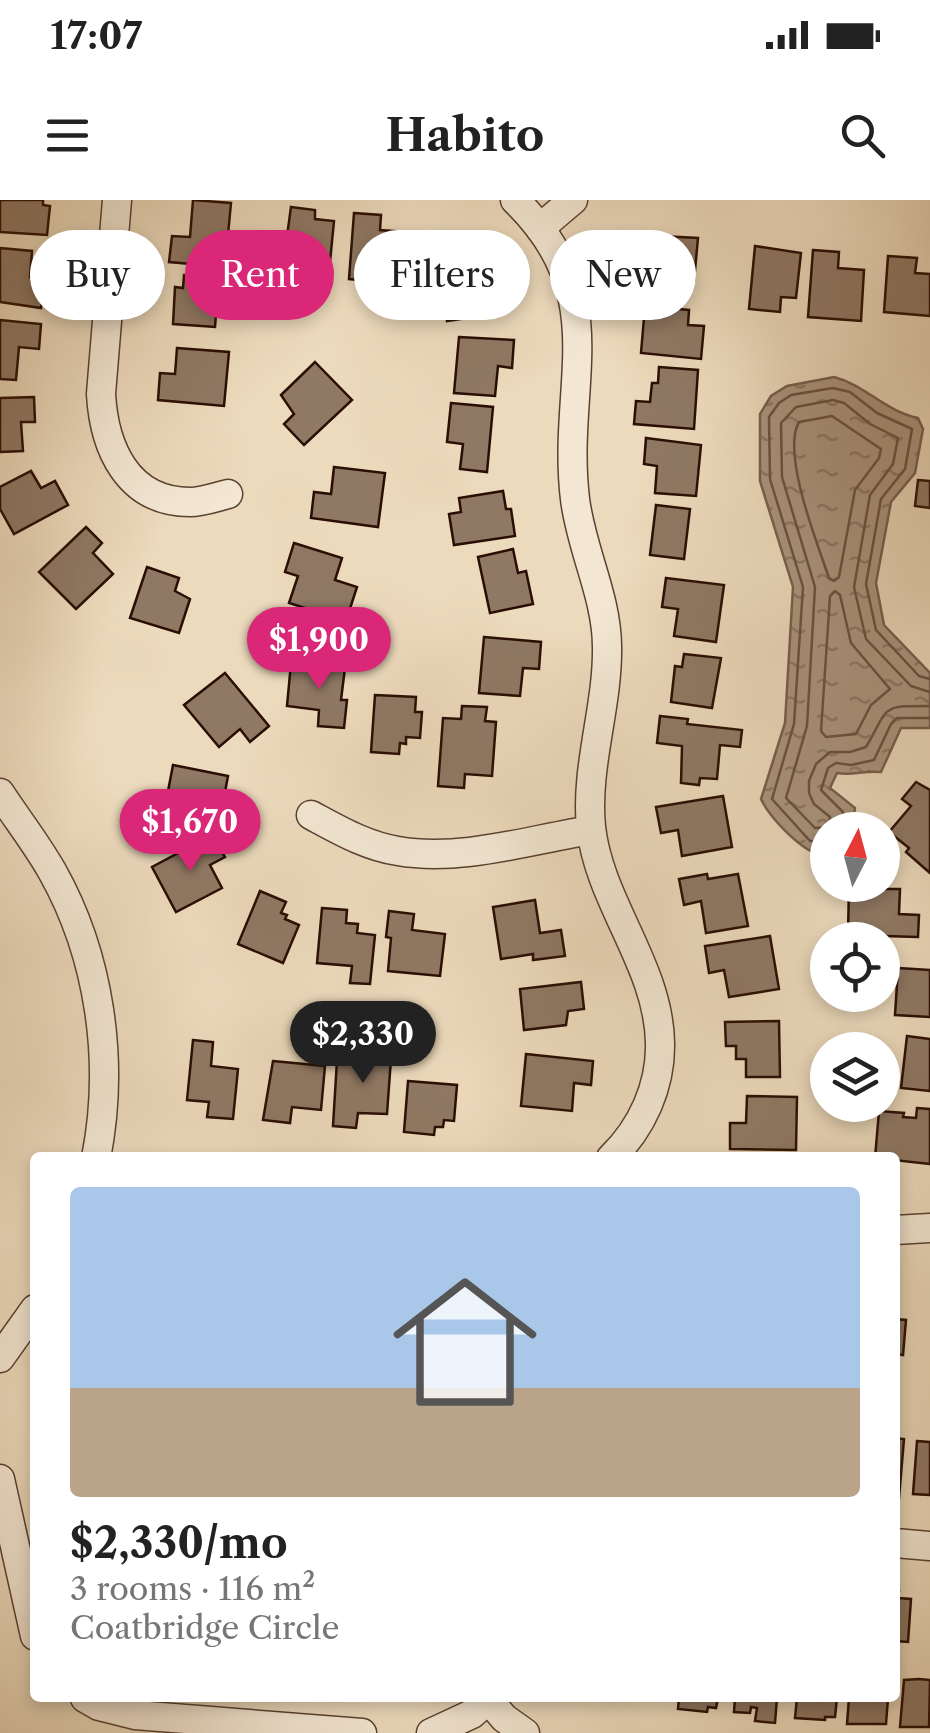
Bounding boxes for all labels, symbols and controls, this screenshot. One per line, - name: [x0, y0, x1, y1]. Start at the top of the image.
- text: 17:07: [50, 12, 142, 59]
- text: Habito: [386, 107, 544, 163]
- icon: menu: [40, 108, 95, 163]
- icon: search: [835, 108, 890, 163]
- chip: Buy: [30, 230, 165, 320]
- chip: Rent: [185, 230, 334, 320]
- chip: Filters: [354, 230, 530, 320]
- chip: New: [550, 230, 696, 320]
- pin: $1,900: [238, 607, 400, 692]
- text: $1,900: [269, 620, 369, 659]
- pin: $1,670: [109, 789, 271, 874]
- text: $1,670: [142, 802, 238, 841]
- north arrow: [810, 812, 900, 902]
- map controls: [810, 812, 900, 1122]
- button: locate: [810, 922, 900, 1012]
- pin: $2,330: [282, 1001, 444, 1086]
- text: $2,330: [312, 1014, 414, 1053]
- button: layers: [810, 1032, 900, 1122]
- icon: home: [375, 1252, 555, 1432]
- text: $2,330/mo: [70, 1517, 288, 1569]
- text: 3 rooms · 116 m²: [70, 1569, 315, 1608]
- text: Coatbridge Circle: [70, 1608, 339, 1647]

